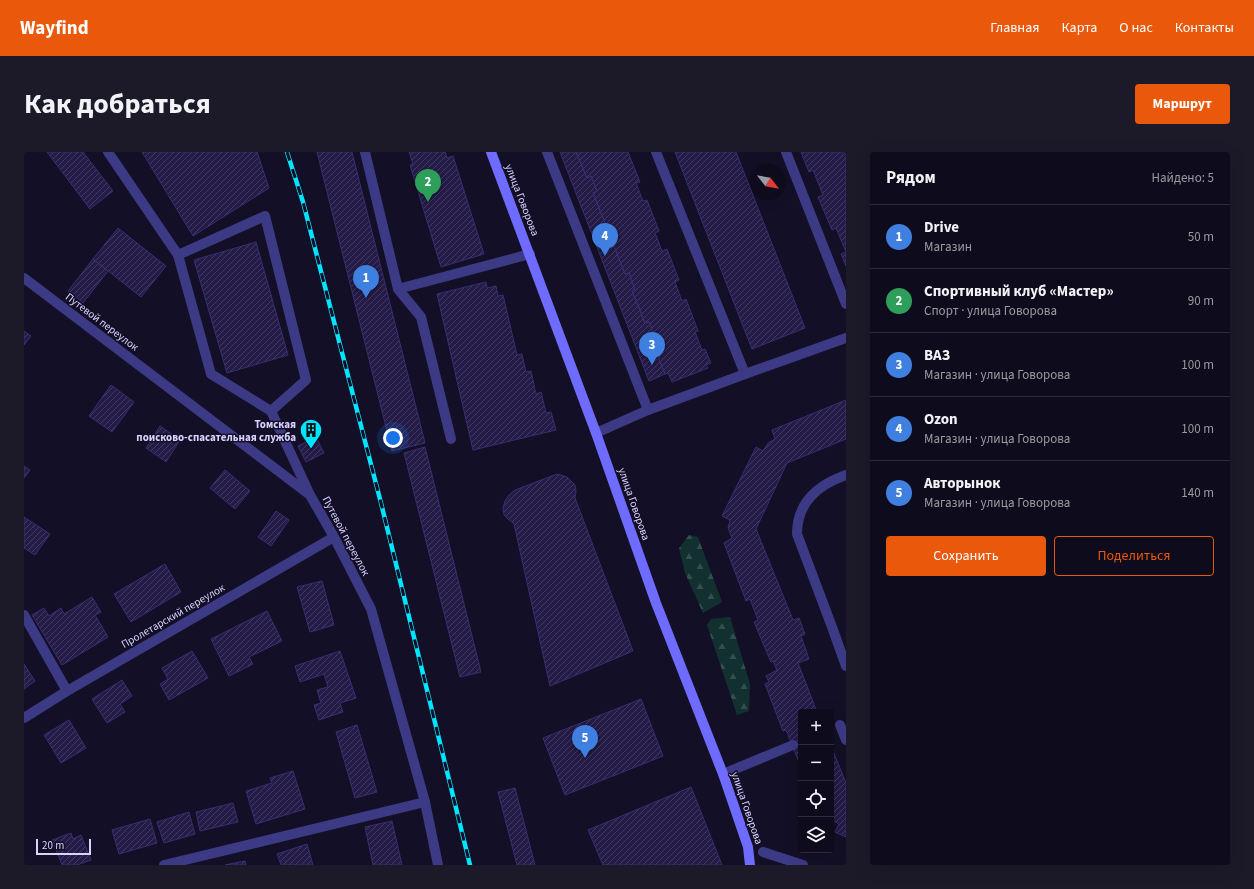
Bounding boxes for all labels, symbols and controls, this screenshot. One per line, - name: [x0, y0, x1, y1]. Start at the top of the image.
- text: Wayfind: [20, 15, 89, 42]
- text: Главная: [990, 18, 1039, 38]
- text: Карта: [1061, 18, 1097, 38]
- text: О нас: [1119, 18, 1153, 38]
- text: Контакты: [1175, 18, 1234, 38]
- text: Как добраться: [24, 84, 211, 124]
- button: Маршрут: [1135, 84, 1230, 124]
- street label: улица Говорова: [501, 162, 543, 238]
- north arrow: [750, 164, 786, 200]
- text: Рядом: [886, 166, 936, 190]
- pin: 2: [415, 169, 441, 202]
- text: Найдено: 5: [1152, 169, 1214, 187]
- text: Drive: [924, 217, 959, 238]
- pin: 4: [592, 223, 618, 256]
- text: 1: [896, 228, 902, 246]
- text: 50 m: [1188, 228, 1214, 246]
- text: Магазин: [924, 238, 972, 256]
- pin: 1: [353, 265, 379, 298]
- text: Спортивный клуб «Мастер»: [924, 281, 1114, 302]
- street label: Путевой переулок: [62, 290, 142, 355]
- text: 2: [896, 292, 902, 310]
- text: 90 m: [1188, 292, 1214, 310]
- text: Спорт · улица Говорова: [924, 302, 1057, 320]
- pin: 3: [639, 332, 665, 365]
- text: ВАЗ: [924, 345, 950, 366]
- text: 3: [896, 356, 902, 374]
- text: 100 m: [1181, 356, 1214, 374]
- text: Магазин · улица Говорова: [924, 366, 1070, 384]
- text: Ozon: [924, 409, 958, 430]
- place label: Томская поисково-спасательная служба: [136, 417, 296, 445]
- building icon: Томская поисково-спасательная служба: [298, 417, 324, 450]
- text: 4: [896, 420, 902, 438]
- text: 100 m: [1181, 420, 1214, 438]
- your location: [383, 428, 403, 448]
- text: Магазин · улица Говорова: [924, 430, 1070, 448]
- street label: улица Говорова: [615, 466, 653, 542]
- text: Авторынок: [924, 473, 1000, 494]
- text: 5: [896, 484, 902, 502]
- text: 140 m: [1181, 484, 1214, 502]
- street label: Путевой переулок: [319, 494, 374, 579]
- text: Магазин · улица Говорова: [924, 494, 1070, 512]
- button: Сохранить: [886, 536, 1046, 576]
- button: Поделиться: [1054, 536, 1214, 576]
- street label: Пролетарский переулок: [118, 580, 228, 652]
- map controls: [798, 709, 834, 853]
- button: +: [798, 709, 834, 745]
- pin: 5: [572, 725, 598, 758]
- button: −: [798, 745, 834, 781]
- street label: улица Говорова: [728, 770, 766, 846]
- button: locate: [798, 781, 834, 817]
- button: layers: [798, 817, 834, 853]
- scale bar: [36, 837, 91, 856]
- text: 20 m: [42, 838, 64, 853]

